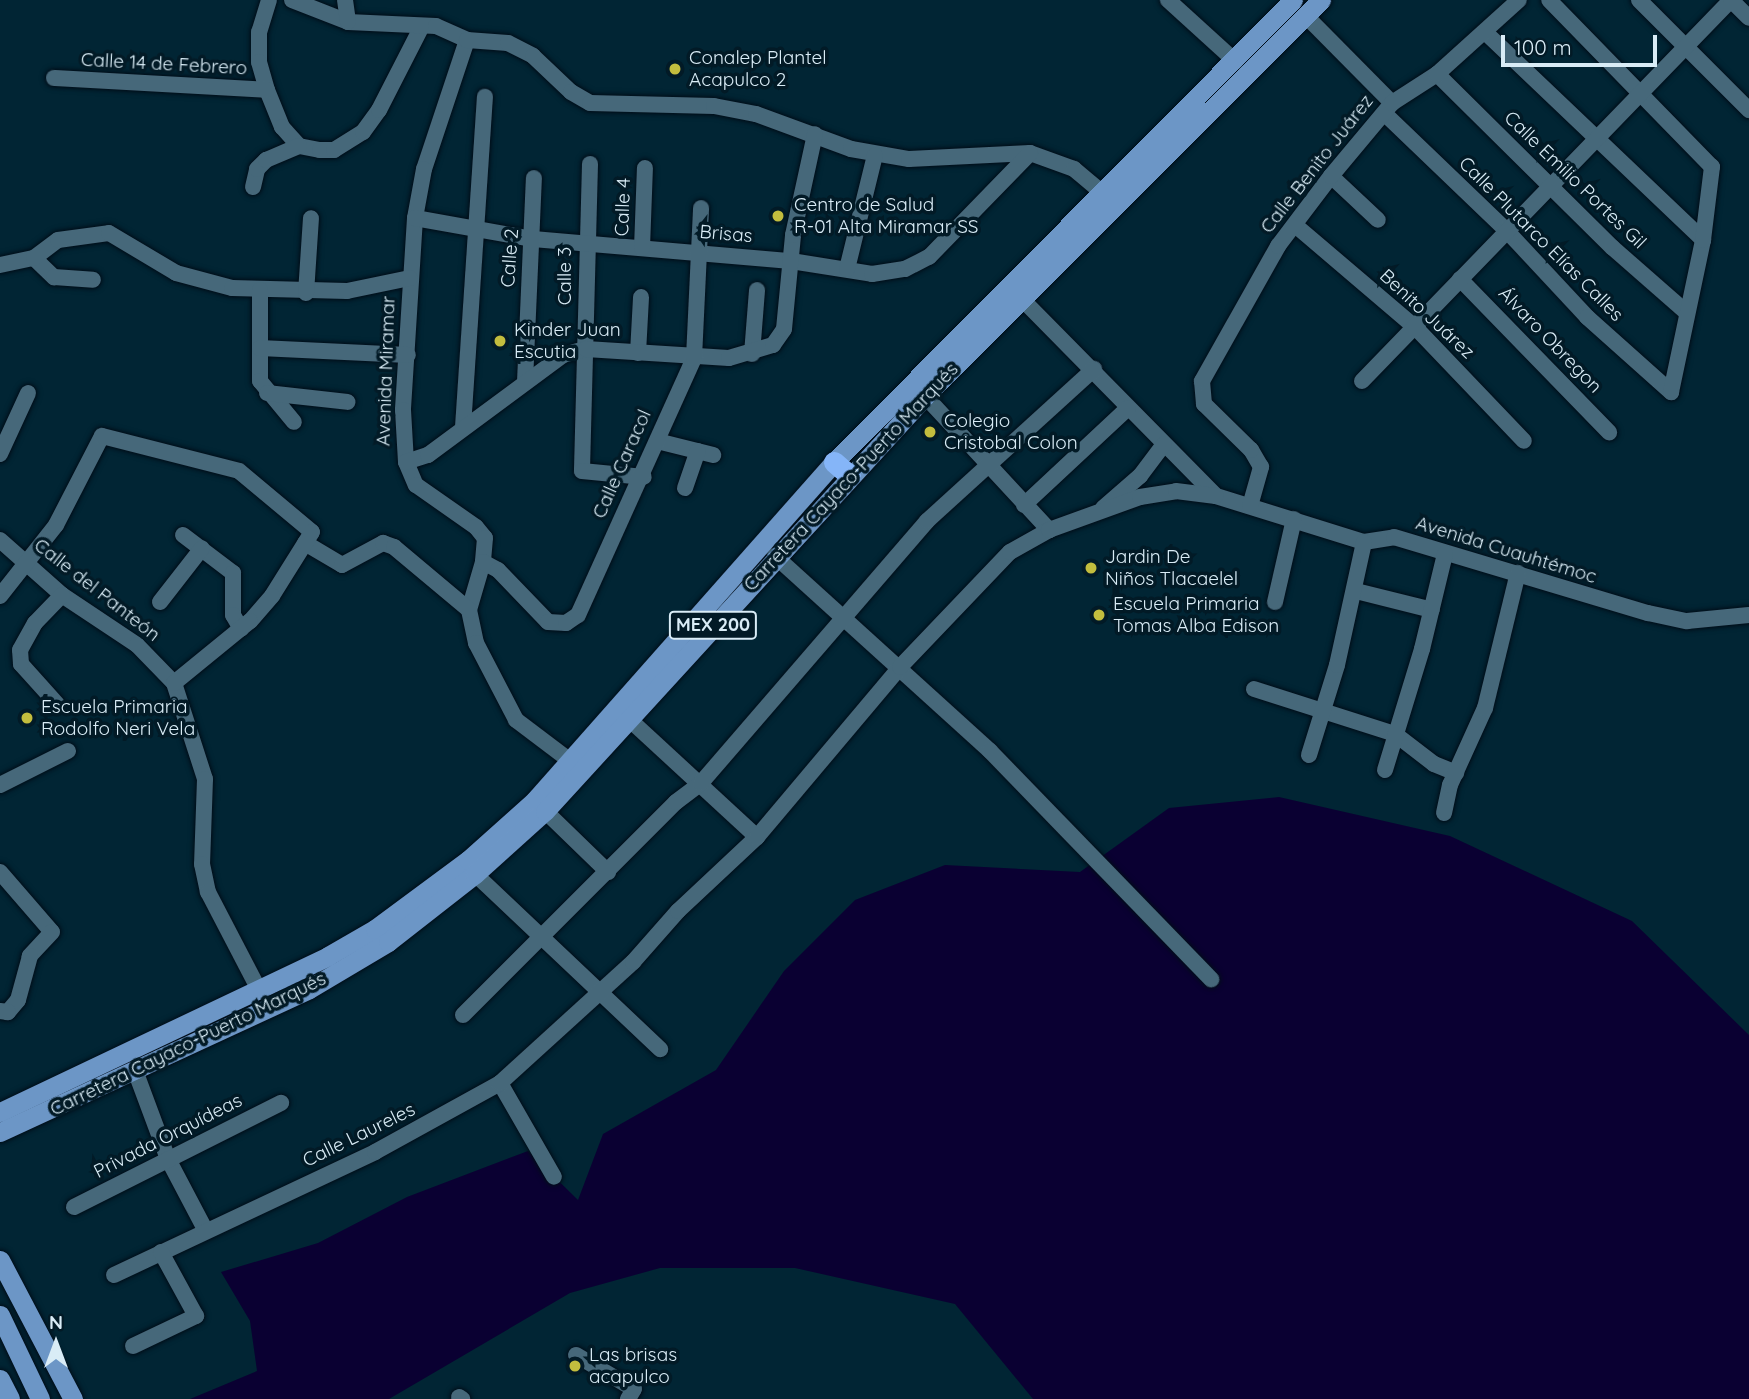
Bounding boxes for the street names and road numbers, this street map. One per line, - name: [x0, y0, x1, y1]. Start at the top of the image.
- street label: Calle 14 de Febrero: [80, 48, 248, 80]
- street label: Calle Benito Juárez: [1256, 90, 1378, 238]
- street label: Calle Emilio Portes Gil: [1499, 106, 1651, 254]
- street label: Calle Plutarco Elías Calles: [1454, 152, 1628, 326]
- street label: Calle 4: [611, 177, 635, 237]
- street label: Brisas: [698, 220, 754, 248]
- street label: Calle 2: [497, 228, 523, 288]
- street label: Calle 3: [554, 247, 576, 305]
- street label: Benito Juárez: [1375, 264, 1479, 364]
- street label: Álvaro Obregon: [1494, 282, 1606, 398]
- street label: Avenida Miramar: [372, 296, 400, 446]
- street label: Carretera Cayaco-Puerto Marqués: [739, 358, 963, 596]
- street label: Calle Caracol: [588, 406, 656, 522]
- street label: Avenida Cuauhtémoc: [1413, 512, 1599, 588]
- street label: Calle del Panteón: [30, 534, 164, 646]
- road number: MEX 200: [668, 610, 758, 640]
- street label: Carretera Cayaco-Puerto Marqués: [46, 967, 330, 1121]
- street label: Privada Orquídeas: [90, 1089, 246, 1183]
- street label: Calle Laureles: [299, 1098, 419, 1172]

